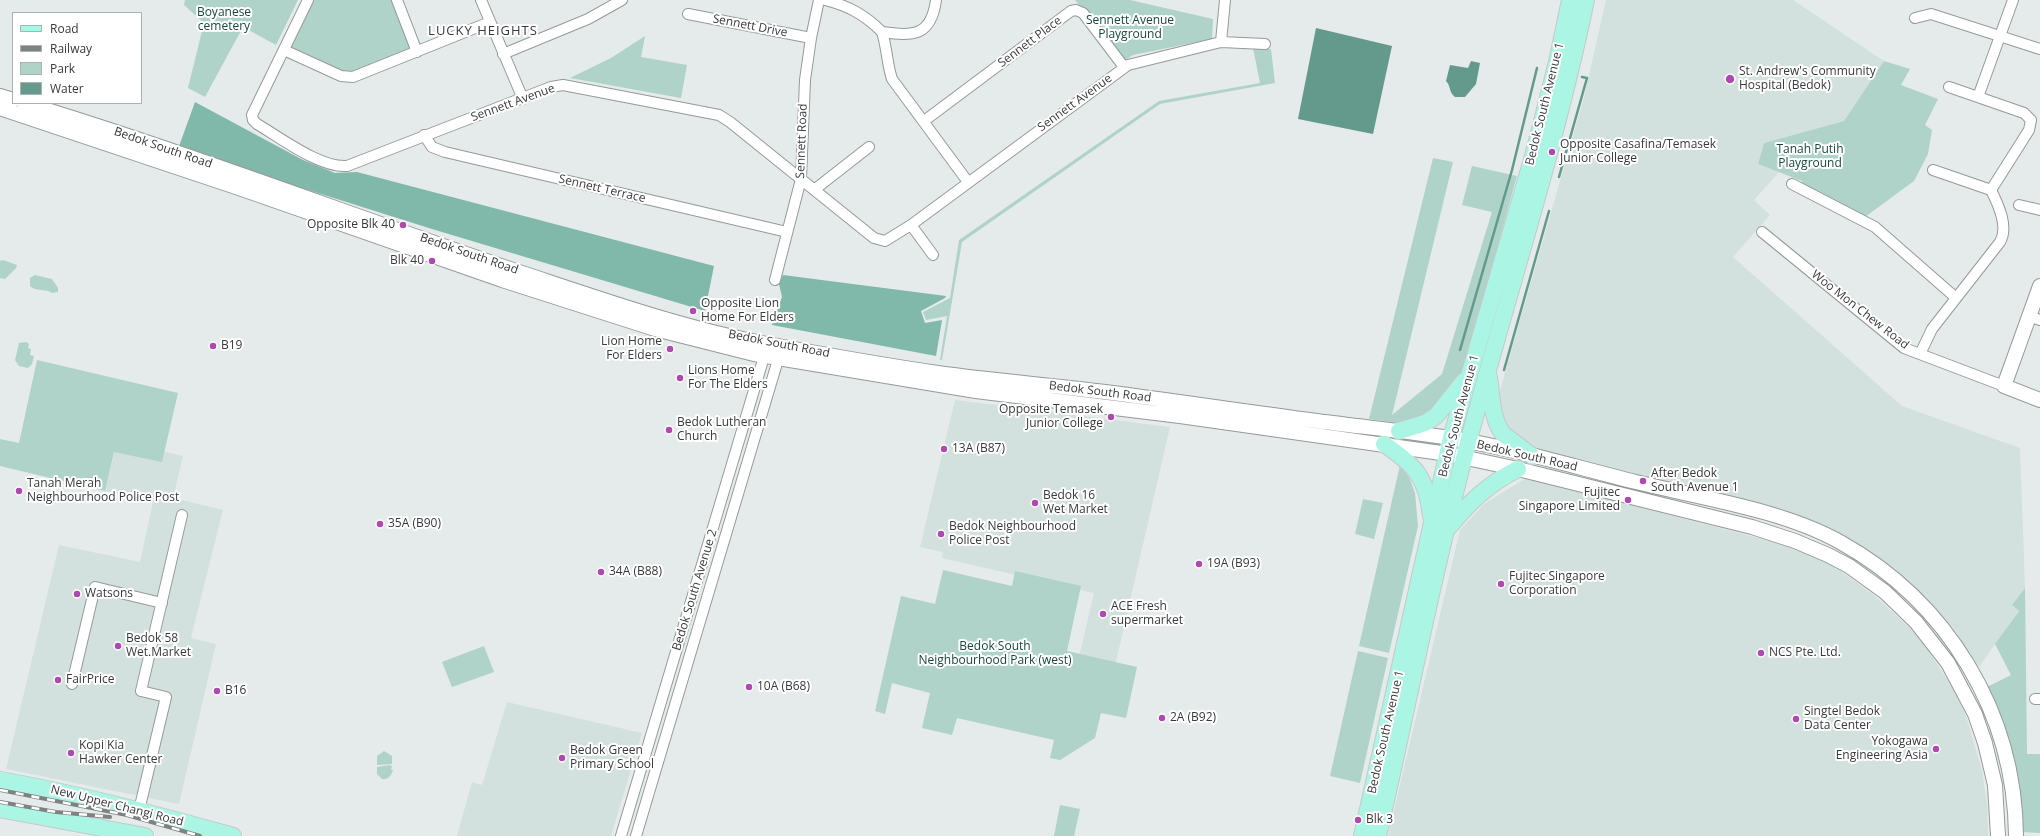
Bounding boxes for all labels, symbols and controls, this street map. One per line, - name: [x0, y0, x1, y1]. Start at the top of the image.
- park label: Boyanese cemetery: [197, 6, 251, 34]
- legend: [12, 12, 142, 104]
- street label: Sennett Drive: [711, 12, 789, 40]
- street label: Sennett Place: [995, 13, 1065, 71]
- park label: Sennett Avenue Playground: [1086, 14, 1174, 42]
- text: Road: [50, 20, 79, 37]
- district label: LUCKY HEIGHTS: [428, 23, 538, 39]
- text: Railway: [50, 40, 92, 57]
- street label: Bedok South Avenue 1: [1523, 41, 1567, 167]
- text: Park: [50, 60, 75, 77]
- place label: St. Andrew's Community Hospital (Bedok): [1739, 65, 1876, 93]
- street label: Sennett Avenue: [1035, 71, 1115, 135]
- marker: St. Andrew's Community Hospital (Bedok): [1724, 73, 1736, 85]
- text: Water: [50, 80, 84, 97]
- street label: Sennett Avenue: [469, 81, 557, 125]
- street label: Sennett Road: [793, 103, 811, 179]
- street label: Bedok South Road: [112, 124, 214, 172]
- place label: Opposite Casafina/Temasek Junior College: [1560, 138, 1716, 166]
- park label: Tanah Putih Playground: [1776, 143, 1844, 171]
- marker: Opposite Casafina/Temasek Junior College: [1547, 147, 1557, 157]
- street label: Sennett Terrace: [557, 172, 647, 206]
- place label: Opposite Blk 40: [307, 218, 395, 232]
- marker: Opposite Blk 40: [398, 220, 408, 230]
- street label: Bedok South Road: [418, 230, 520, 278]
- place label: Blk 40: [390, 254, 424, 268]
- marker: Blk 40: [427, 256, 437, 266]
- street label: Woo Mon Chew Road: [1808, 267, 1912, 353]
- place label: Opposite Lion Home For Elders: [701, 297, 794, 325]
- marker: Opposite Lion Home For Elders: [688, 306, 698, 316]
- street label: Bedok South Road: [727, 327, 831, 361]
- place label: Lion Home For Elders: [601, 335, 662, 363]
- place label: B19: [221, 339, 242, 353]
- marker: B19: [208, 341, 218, 351]
- marker: Lion Home For Elders: [665, 344, 675, 354]
- street label: Bedok South Avenue 1: [1436, 353, 1482, 479]
- place label: Lions Home For The Elders: [688, 364, 768, 392]
- marker: Lions Home For The Elders: [675, 373, 685, 383]
- street label: Bedok South Road: [1048, 379, 1152, 405]
- place label: Opposite Temasek Junior College: [999, 403, 1103, 431]
- marker: Opposite Temasek Junior College: [1106, 412, 1116, 422]
- place label: Bedok Lutheran Church: [677, 416, 766, 444]
- marker: Bedok Lutheran Church: [664, 425, 674, 435]
- street label: Bedok South Road: [1475, 437, 1579, 475]
- place label: 13A (B87): [952, 442, 1005, 456]
- marker: 13A (B87): [939, 444, 949, 454]
- place label: After Bedok South Avenue 1: [1651, 467, 1739, 495]
- marker: After Bedok South Avenue 1: [1638, 476, 1648, 486]
- place label: Tanah Merah Neighbourhood Police Post: [27, 477, 179, 505]
- marker: Tanah Merah Neighbourhood Police Post: [14, 486, 24, 496]
- place label: Fujitec Singapore Limited: [1519, 486, 1620, 514]
- place label: Bedok 16 Wet Market: [1043, 489, 1108, 517]
- marker: Fujitec Singapore Limited: [1623, 495, 1633, 505]
- marker: Bedok 16 Wet Market: [1030, 498, 1040, 508]
- place label: 35A (B90): [388, 517, 441, 531]
- marker: 35A (B90): [375, 519, 385, 529]
- place label: Bedok Neighbourhood Police Post: [949, 520, 1076, 548]
- street label: Bedok South Avenue 2: [670, 528, 720, 652]
- marker: Bedok Neighbourhood Police Post: [936, 529, 946, 539]
- place label: 19A (B93): [1207, 557, 1260, 571]
- marker: 19A (B93): [1194, 559, 1204, 569]
- place label: 34A (B88): [609, 565, 662, 579]
- marker: 34A (B88): [596, 567, 606, 577]
- place label: Fujitec Singapore Corporation: [1509, 570, 1605, 598]
- marker: Fujitec Singapore Corporation: [1496, 579, 1506, 589]
- place label: Watsons: [85, 587, 133, 601]
- marker: Watsons: [72, 589, 82, 599]
- place label: ACE Fresh supermarket: [1111, 600, 1183, 628]
- marker: ACE Fresh supermarket: [1098, 609, 1108, 619]
- place label: Bedok 58 Wet.Market: [126, 632, 191, 660]
- park label: Bedok South Neighbourhood Park (west): [918, 640, 1072, 668]
- marker: Bedok 58 Wet.Market: [113, 641, 123, 651]
- place label: NCS Pte. Ltd.: [1769, 646, 1841, 660]
- marker: NCS Pte. Ltd.: [1756, 648, 1766, 658]
- street label: Bedok South Avenue 1: [1365, 669, 1407, 795]
- place label: FairPrice: [66, 673, 114, 687]
- marker: FairPrice: [53, 675, 63, 685]
- place label: 10A (B68): [757, 680, 810, 694]
- marker: 10A (B68): [744, 682, 754, 692]
- place label: B16: [225, 684, 246, 698]
- marker: B16: [212, 686, 222, 696]
- place label: Singtel Bedok Data Center: [1804, 705, 1880, 733]
- place label: 2A (B92): [1170, 711, 1216, 725]
- marker: 2A (B92): [1157, 713, 1167, 723]
- marker: Singtel Bedok Data Center: [1791, 714, 1801, 724]
- place label: Yokogawa Engineering Asia: [1836, 735, 1928, 763]
- place label: Kopi Kia Hawker Center: [79, 739, 162, 767]
- place label: Bedok Green Primary School: [570, 744, 654, 772]
- marker: Yokogawa Engineering Asia: [1931, 744, 1941, 754]
- marker: Kopi Kia Hawker Center: [66, 748, 76, 758]
- marker: Bedok Green Primary School: [557, 753, 567, 763]
- street label: New Upper Changi Road: [49, 782, 185, 830]
- place label: Blk 3: [1366, 813, 1393, 827]
- marker: Blk 3: [1353, 815, 1363, 825]

